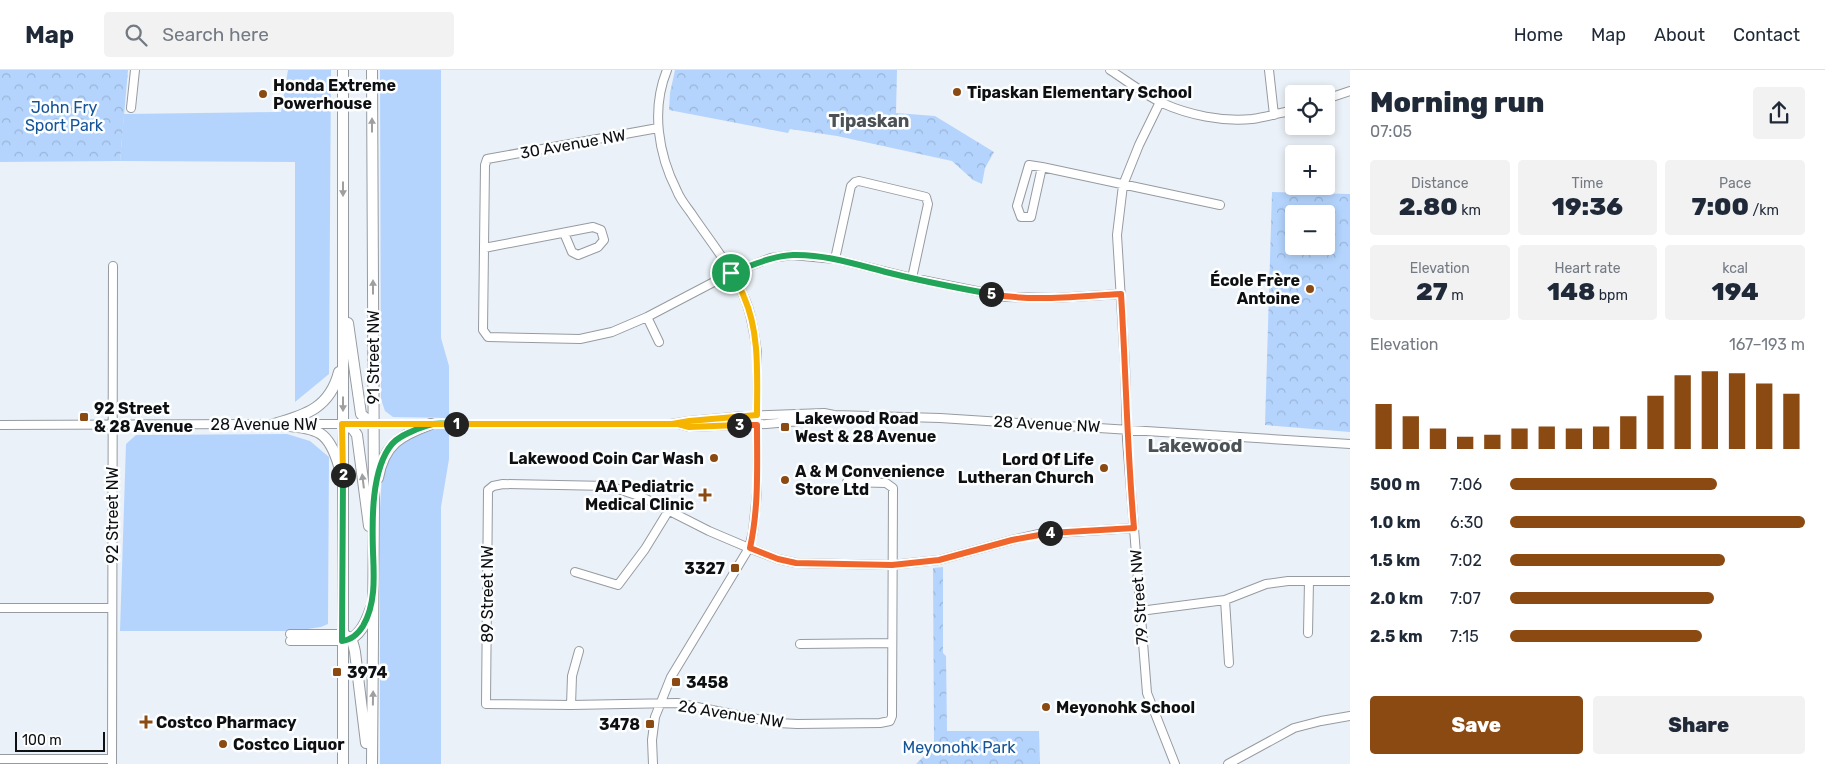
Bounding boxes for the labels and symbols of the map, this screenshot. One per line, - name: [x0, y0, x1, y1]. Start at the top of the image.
- place label: Honda Extreme Powerhouse: [273, 76, 396, 113]
- place label: Tipaskan Elementary School: [967, 83, 1192, 102]
- marker: Tipaskan Elementary School: [951, 86, 963, 98]
- marker: Honda Extreme Powerhouse: [257, 88, 269, 100]
- park label: John Fry Sport Park: [25, 98, 104, 135]
- district label: Tipaskan: [829, 110, 909, 132]
- one-way arrow: [368, 117, 376, 133]
- street label: 30 Avenue NW: [519, 125, 628, 163]
- one-way arrow: [339, 181, 347, 197]
- pin: [710, 252, 752, 294]
- place label: École Frère Antoine: [1210, 270, 1300, 308]
- one-way arrow: [369, 279, 377, 295]
- pin: 5: [978, 282, 1004, 306]
- marker: École Frère Antoine: [1304, 283, 1316, 295]
- street label: 91 Street NW: [364, 310, 383, 404]
- one-way arrow: [338, 396, 346, 412]
- place label: 92 Street & 28 Avenue: [94, 399, 193, 436]
- place label: Lakewood Road West & 28 Avenue: [795, 409, 936, 446]
- marker: 92 Street & 28 Avenue: [78, 411, 90, 423]
- pin: 1: [444, 412, 468, 436]
- pin: 3: [726, 412, 752, 438]
- street label: 28 Avenue NW: [993, 412, 1101, 436]
- street label: 28 Avenue NW: [211, 415, 318, 434]
- marker: Lakewood Road West & 28 Avenue: [779, 421, 791, 433]
- district label: Lakewood: [1147, 434, 1243, 457]
- place label: Lakewood Coin Car Wash: [509, 449, 704, 468]
- place label: Lord Of Life Lutheran Church: [958, 450, 1094, 487]
- marker: Lakewood Coin Car Wash: [708, 452, 720, 464]
- pin: 2: [330, 462, 356, 488]
- place label: A & M Convenience Store Ltd: [795, 462, 945, 499]
- marker: Lord Of Life Lutheran Church: [1098, 462, 1110, 474]
- street label: 92 Street NW: [103, 466, 122, 563]
- one-way arrow: [359, 473, 367, 489]
- marker: A & M Convenience Store Ltd: [779, 474, 791, 486]
- place label: AA Pediatric Medical Clinic: [585, 477, 694, 514]
- marker: AA Pediatric Medical Clinic: [698, 488, 712, 502]
- pin: 4: [1038, 520, 1062, 546]
- street label: 89 Street NW: [478, 545, 497, 643]
- street label: 79 Street NW: [1126, 548, 1152, 645]
- place label: 3327: [684, 559, 725, 578]
- marker: 3327: [729, 562, 741, 574]
- place label: 3974: [347, 663, 387, 682]
- marker: 3974: [331, 666, 343, 678]
- place label: 3458: [686, 673, 729, 692]
- marker: 3458: [670, 676, 682, 688]
- one-way arrow: [369, 690, 377, 706]
- street label: 26 Avenue NW: [677, 696, 785, 732]
- place label: Meyonohk School: [1056, 698, 1195, 717]
- marker: Meyonohk School: [1040, 701, 1052, 713]
- place label: Costco Pharmacy: [156, 713, 297, 732]
- place label: 3478: [599, 715, 640, 734]
- marker: Costco Pharmacy: [140, 716, 152, 728]
- marker: 3478: [644, 718, 656, 730]
- scale bar: [15, 729, 105, 752]
- place label: Costco Liquor: [233, 735, 345, 754]
- marker: Costco Liquor: [217, 738, 229, 750]
- park label: Meyonohk Park: [902, 738, 1016, 757]

